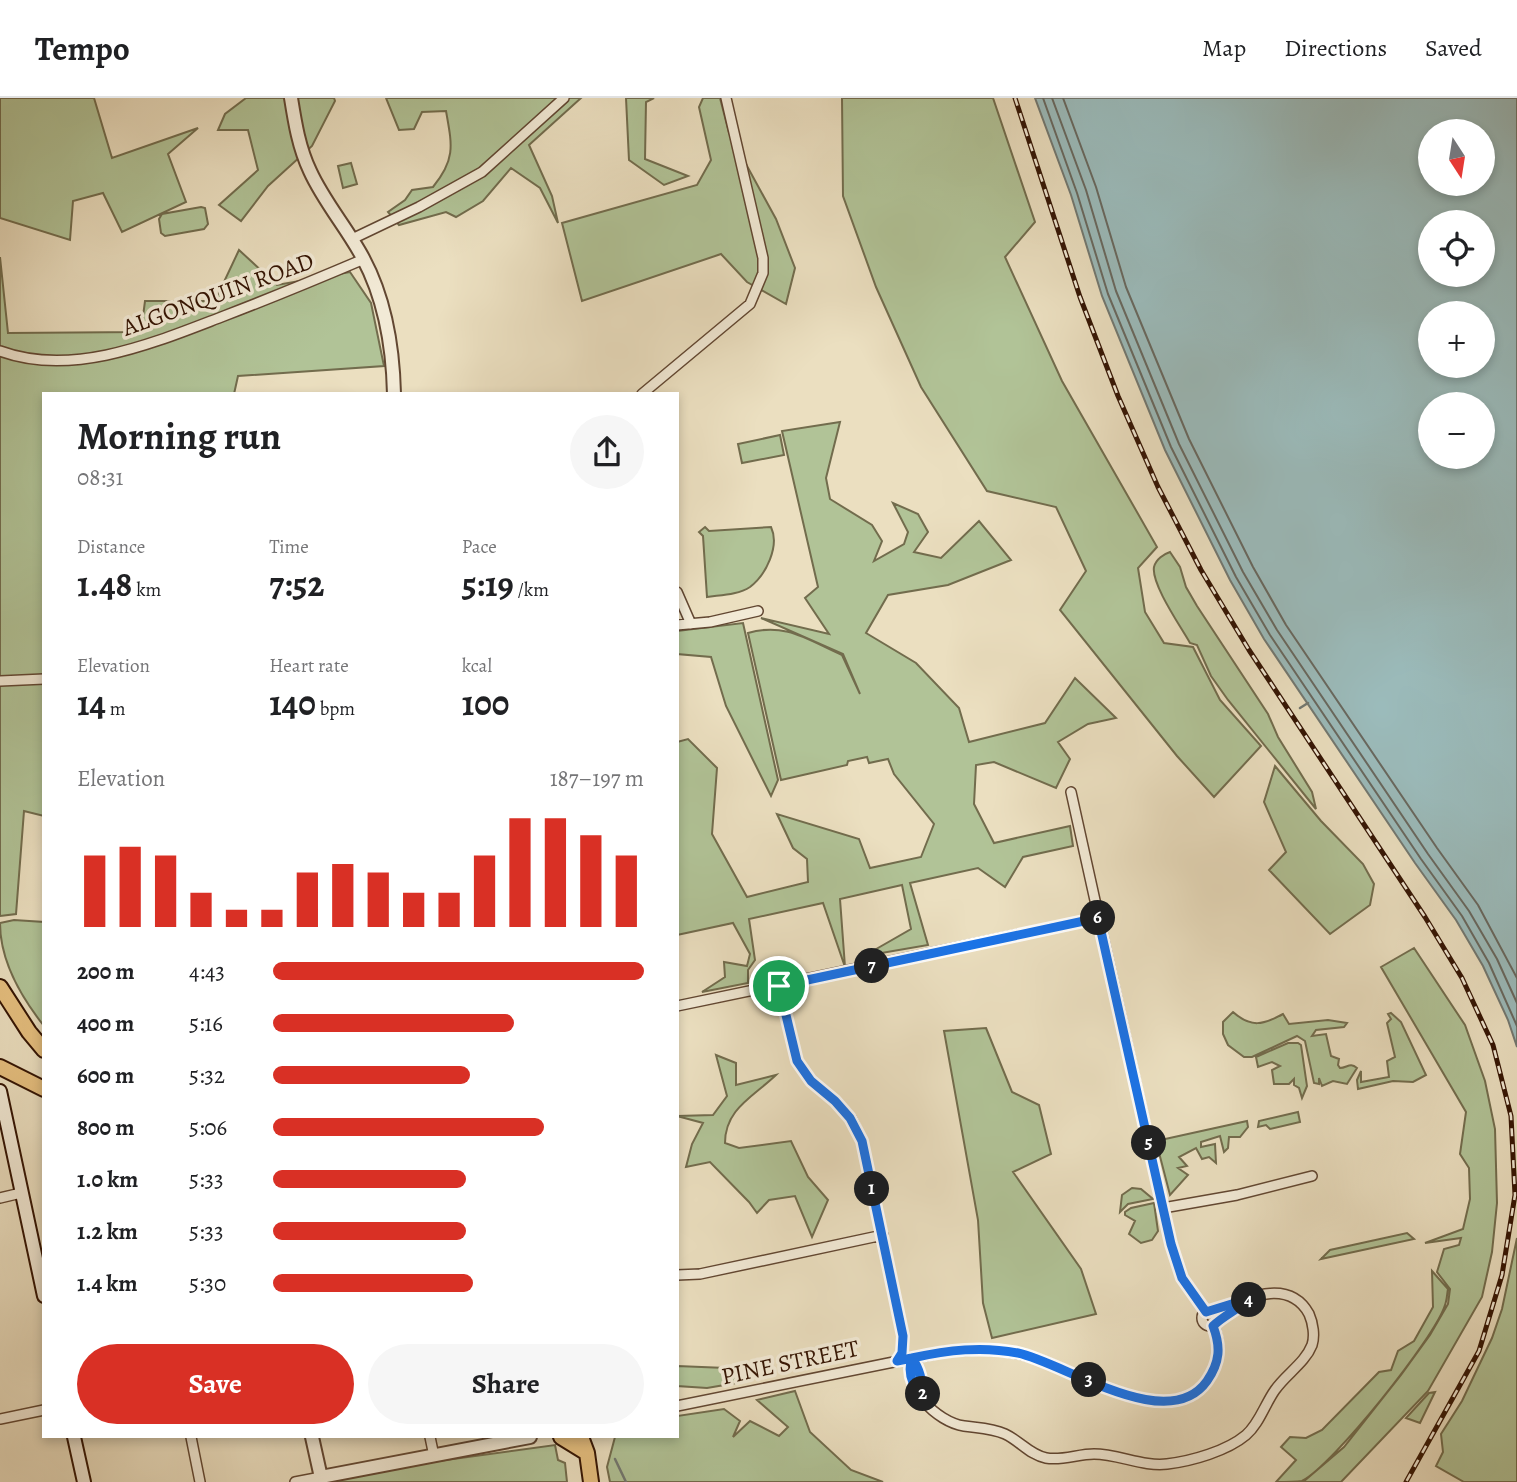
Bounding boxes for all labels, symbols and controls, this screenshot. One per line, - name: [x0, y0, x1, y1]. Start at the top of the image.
- text: Tempo: [35, 26, 130, 71]
- text: Map: [1202, 32, 1246, 64]
- text: Directions: [1284, 32, 1387, 64]
- text: Saved: [1425, 32, 1482, 64]
- north arrow: [1418, 119, 1494, 196]
- map controls: [1418, 119, 1495, 469]
- button: locate: [1418, 210, 1495, 287]
- street label: ALGONQUIN ROAD: [117, 245, 318, 344]
- button: +: [1418, 301, 1495, 378]
- button: −: [1418, 392, 1495, 469]
- text: Morning run: [77, 410, 281, 462]
- button: share: [570, 415, 644, 489]
- text: 08:31: [77, 462, 123, 493]
- text: Distance: [77, 534, 145, 560]
- text: Time: [269, 534, 309, 560]
- text: Pace: [462, 534, 497, 560]
- text: 1.48: [77, 560, 132, 608]
- text: 7:52: [269, 560, 324, 608]
- text: 5:19: [462, 560, 514, 608]
- text: km: [132, 577, 161, 603]
- text: /km: [514, 577, 549, 603]
- text: Elevation: [77, 653, 150, 679]
- text: Heart rate: [269, 653, 349, 679]
- text: kcal: [462, 653, 492, 679]
- text: 14: [77, 679, 106, 727]
- text: 140: [269, 679, 316, 727]
- text: 100: [462, 679, 509, 727]
- text: m: [106, 696, 126, 722]
- text: bpm: [316, 696, 355, 722]
- text: Elevation: [77, 763, 165, 794]
- text: 187–197 m: [550, 763, 644, 794]
- pin: 6: [1080, 900, 1116, 936]
- text: 6: [1093, 904, 1102, 930]
- pin: 7: [854, 948, 890, 984]
- text: 7: [867, 952, 876, 978]
- text: 200 m: [77, 956, 135, 987]
- text: 4:43: [189, 956, 225, 987]
- pin: [749, 956, 809, 1016]
- icon: arrive: [760, 967, 798, 1005]
- text: 400 m: [77, 1008, 134, 1039]
- text: 5:16: [189, 1008, 223, 1039]
- text: 600 m: [77, 1060, 134, 1091]
- text: 5:32: [189, 1060, 225, 1091]
- text: 800 m: [77, 1112, 134, 1143]
- text: 5:06: [189, 1112, 227, 1143]
- pin: 5: [1132, 1126, 1166, 1160]
- text: 5: [1144, 1129, 1153, 1155]
- text: 1.0 km: [77, 1164, 138, 1195]
- text: 5:33: [189, 1164, 224, 1195]
- pin: 1: [854, 1172, 890, 1206]
- text: 1: [868, 1175, 875, 1201]
- text: 1.2 km: [77, 1216, 138, 1247]
- text: 5:33: [189, 1216, 224, 1247]
- text: 1.4 km: [77, 1268, 138, 1299]
- text: 5:30: [189, 1268, 226, 1299]
- pin: 4: [1232, 1282, 1266, 1318]
- text: 4: [1244, 1286, 1253, 1312]
- street label: PINE STREET: [718, 1332, 862, 1392]
- button: Save: [77, 1344, 354, 1424]
- button: Share: [368, 1344, 644, 1424]
- pin: 3: [1072, 1362, 1106, 1398]
- text: 3: [1084, 1366, 1093, 1392]
- pin: 2: [906, 1376, 940, 1412]
- text: 2: [918, 1380, 927, 1406]

